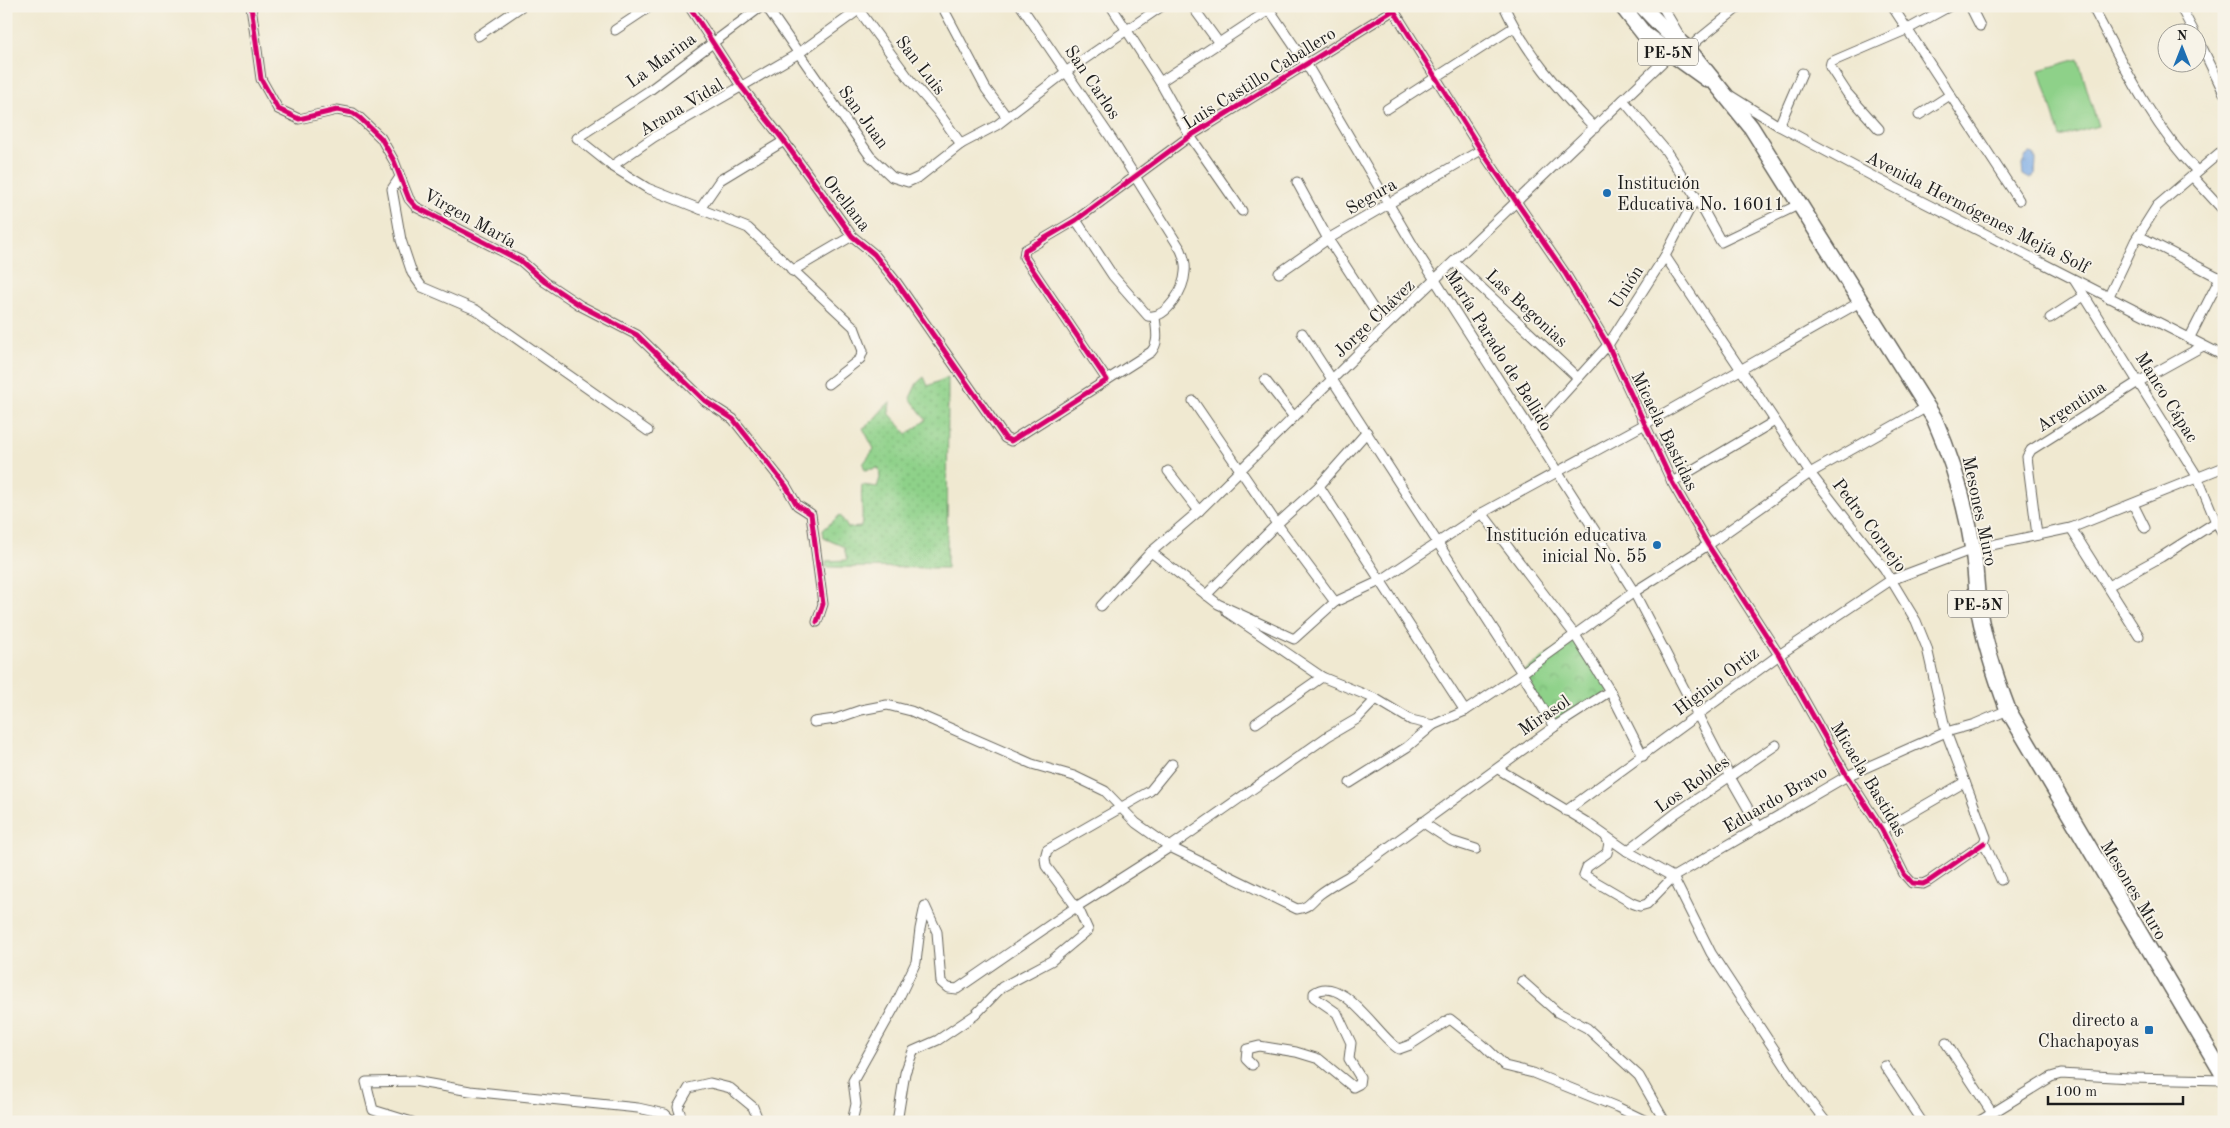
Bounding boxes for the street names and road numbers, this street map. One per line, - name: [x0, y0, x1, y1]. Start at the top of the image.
- street label: Luis Castillo Caballero: [1180, 24, 1339, 133]
- street label: La Marina: [624, 30, 700, 92]
- street label: San Luis: [892, 33, 949, 99]
- road number: PE-5N: [1638, 38, 1698, 66]
- street label: San Carlos: [1061, 42, 1123, 123]
- street label: Arana Vidal: [636, 76, 727, 140]
- street label: San Juan: [835, 83, 892, 153]
- street label: Avenida Hermógenes Mejía Solf: [1863, 149, 2093, 278]
- street label: Orellana: [819, 172, 874, 235]
- street label: Segura: [1343, 175, 1400, 218]
- street label: Virgen María: [420, 186, 519, 252]
- street label: Unión: [1606, 263, 1647, 312]
- street label: María Parado de Bellido: [1441, 267, 1555, 434]
- street label: Las Begonias: [1482, 267, 1571, 351]
- street label: Jorge Chávez: [1331, 276, 1418, 361]
- street label: Manco Cápac: [2131, 349, 2201, 446]
- street label: Micaela Bastidas: [1627, 369, 1701, 494]
- street label: Argentina: [2034, 378, 2110, 436]
- street label: Mesones Muro: [1959, 455, 1999, 568]
- street label: Pedro Cornejo: [1828, 476, 1910, 576]
- road number: PE-5N: [1948, 590, 2008, 618]
- street label: Higinio Ortiz: [1671, 644, 1762, 719]
- street label: Mirasol: [1516, 692, 1574, 739]
- street label: Micaela Bastidas: [1827, 719, 1909, 840]
- street label: Los Robles: [1652, 753, 1733, 817]
- street label: Eduardo Bravo: [1720, 763, 1831, 837]
- street label: Mesones Muro: [2097, 838, 2170, 943]

